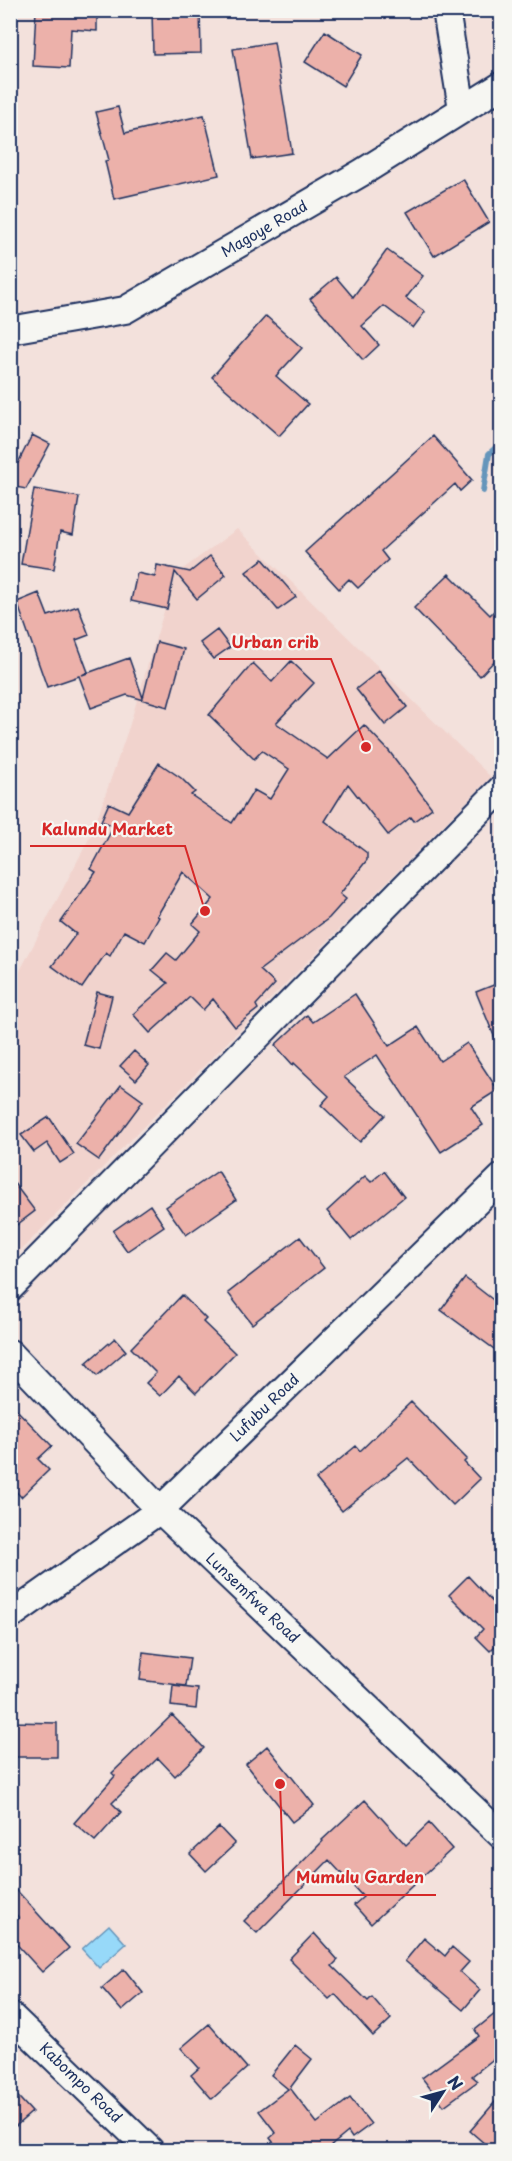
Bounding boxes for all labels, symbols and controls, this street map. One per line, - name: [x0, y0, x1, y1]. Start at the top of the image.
- street label: Magoye Road: [216, 194, 311, 262]
- callout: Urban crib: [219, 625, 331, 659]
- text: Urban crib: [231, 629, 319, 653]
- callout: Kalundu Market: [30, 812, 185, 846]
- text: Kalundu Market: [41, 816, 173, 840]
- street label: Lufubu Road: [224, 1367, 304, 1446]
- street label: Lunsemfwa Road: [201, 1547, 306, 1648]
- callout: Mumulu Garden: [284, 1861, 436, 1895]
- text: Mumulu Garden: [296, 1864, 424, 1888]
- street label: Kabompo Road: [35, 2036, 128, 2127]
- north arrow: [413, 2062, 473, 2122]
- text: N: [443, 2070, 469, 2095]

